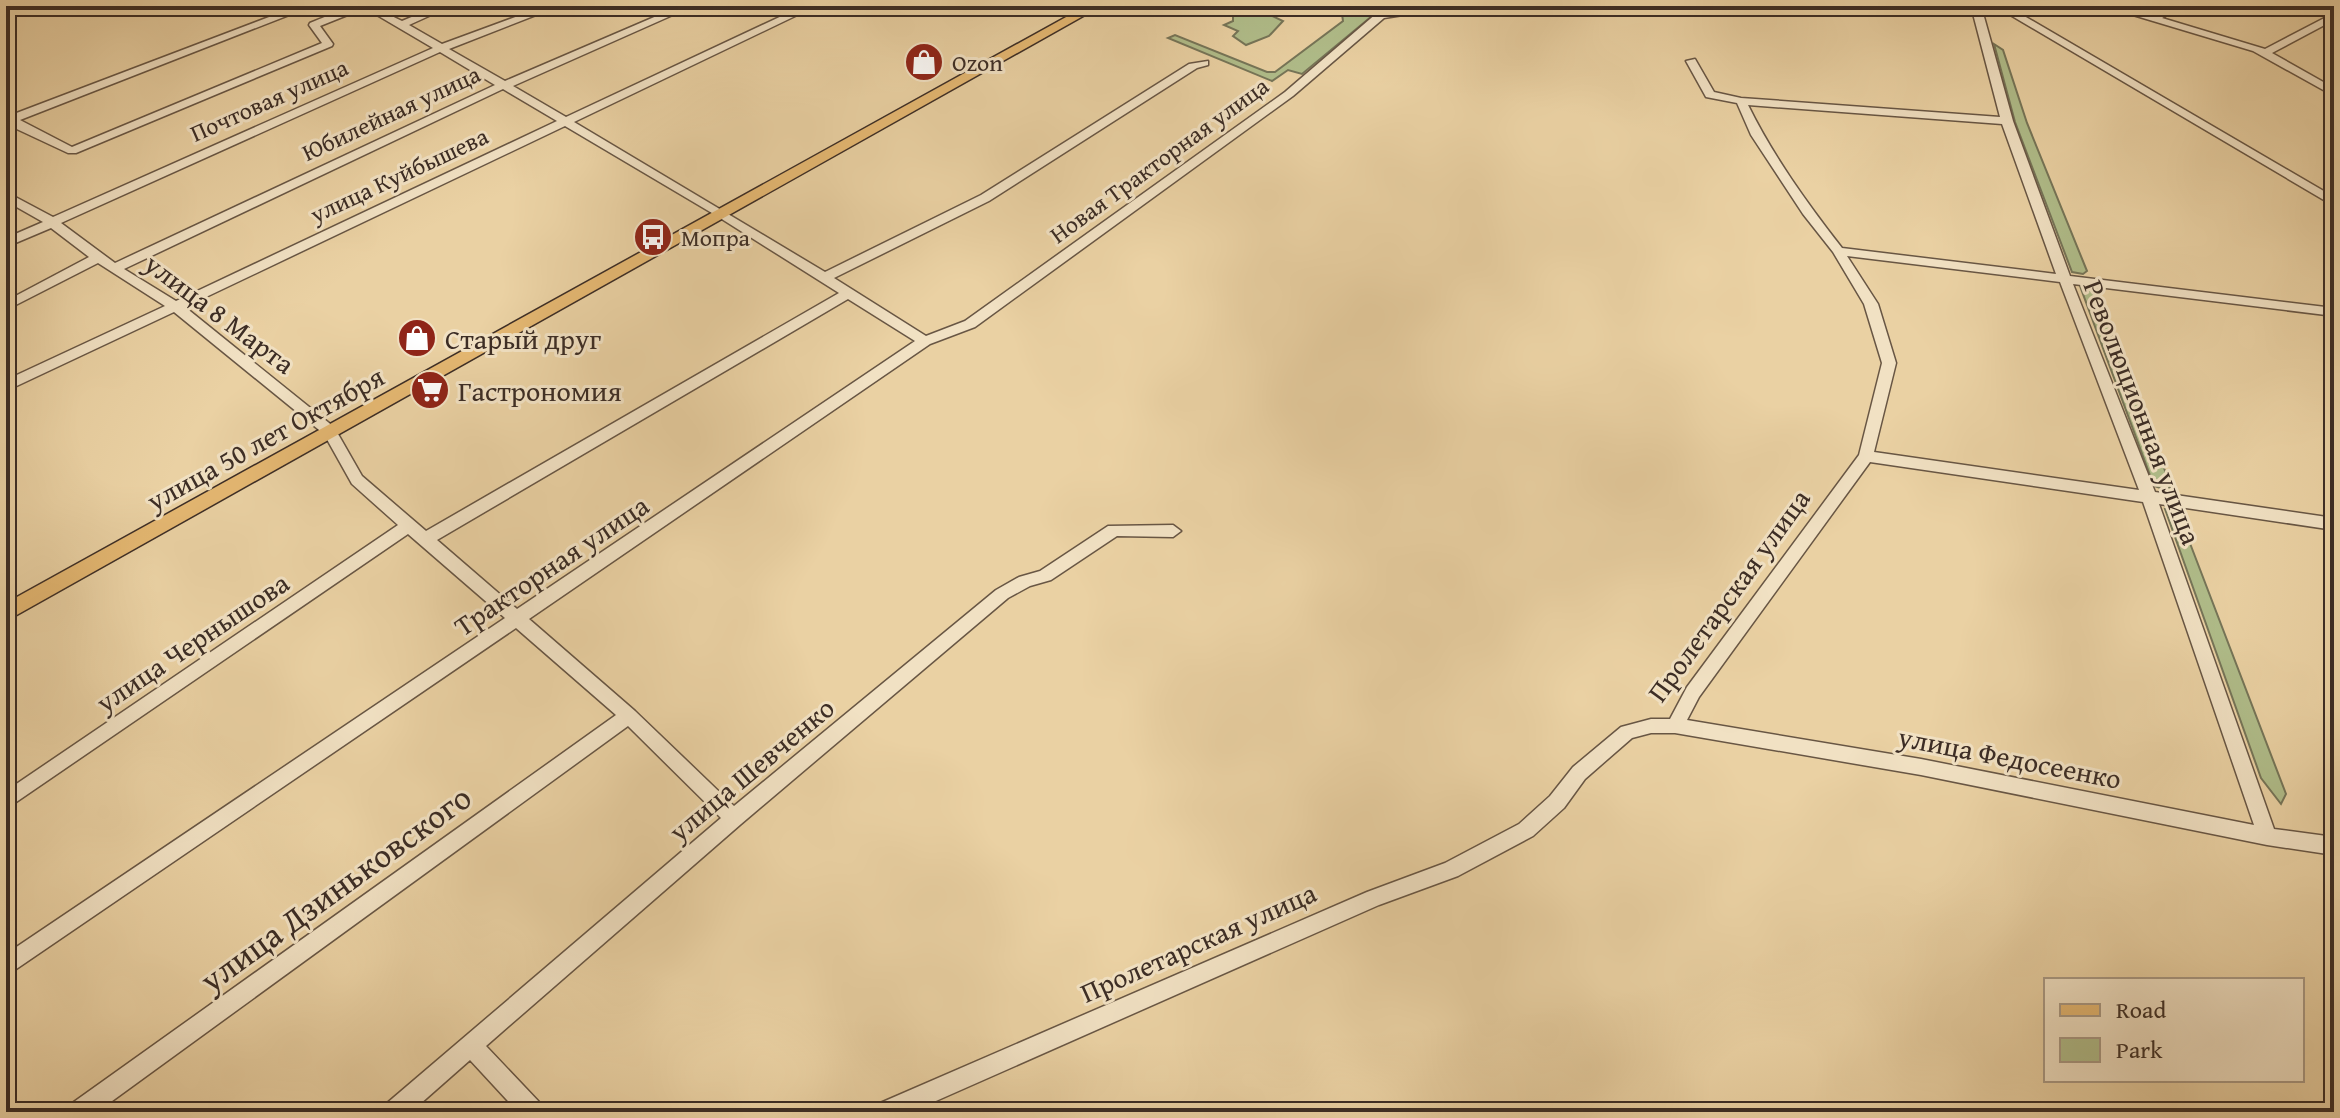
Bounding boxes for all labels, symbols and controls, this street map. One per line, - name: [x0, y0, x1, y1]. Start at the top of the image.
- shop icon: Ozon: [903, 41, 945, 83]
- place label: Ozon: [952, 45, 1003, 80]
- street label: Почтовая улица: [184, 49, 354, 151]
- street label: Юбилейная улица: [296, 56, 487, 170]
- street label: Новая Тракторная улица: [1042, 68, 1276, 252]
- street label: улица Куйбышева: [303, 118, 494, 232]
- bus stop icon: Мопра: [632, 216, 674, 258]
- place label: Мопра: [681, 220, 751, 255]
- street label: улица 8 Марта: [136, 242, 304, 384]
- street label: Революционная улица: [2074, 274, 2213, 551]
- shop icon: Старый друг: [396, 317, 438, 359]
- place label: Старый друг: [445, 318, 601, 359]
- street label: улица 50 лет Октября: [138, 356, 391, 521]
- supermarket icon: Гастрономия: [409, 369, 451, 411]
- place label: Гастрономия: [458, 370, 622, 411]
- street label: Пролетарская улица: [1637, 480, 1820, 710]
- street label: Тракторная улица: [445, 484, 657, 646]
- street label: улица Чернышова: [86, 562, 297, 723]
- street label: улица Шевченко: [658, 687, 843, 851]
- street label: улица Федосеенко: [1894, 715, 2125, 799]
- street label: улица Дзиньковского: [188, 773, 481, 1004]
- street label: Пролетарская улица: [1074, 871, 1323, 1012]
- legend: [2044, 978, 2304, 1082]
- text: Road: [2116, 992, 2166, 1027]
- text: Park: [2116, 1032, 2163, 1067]

